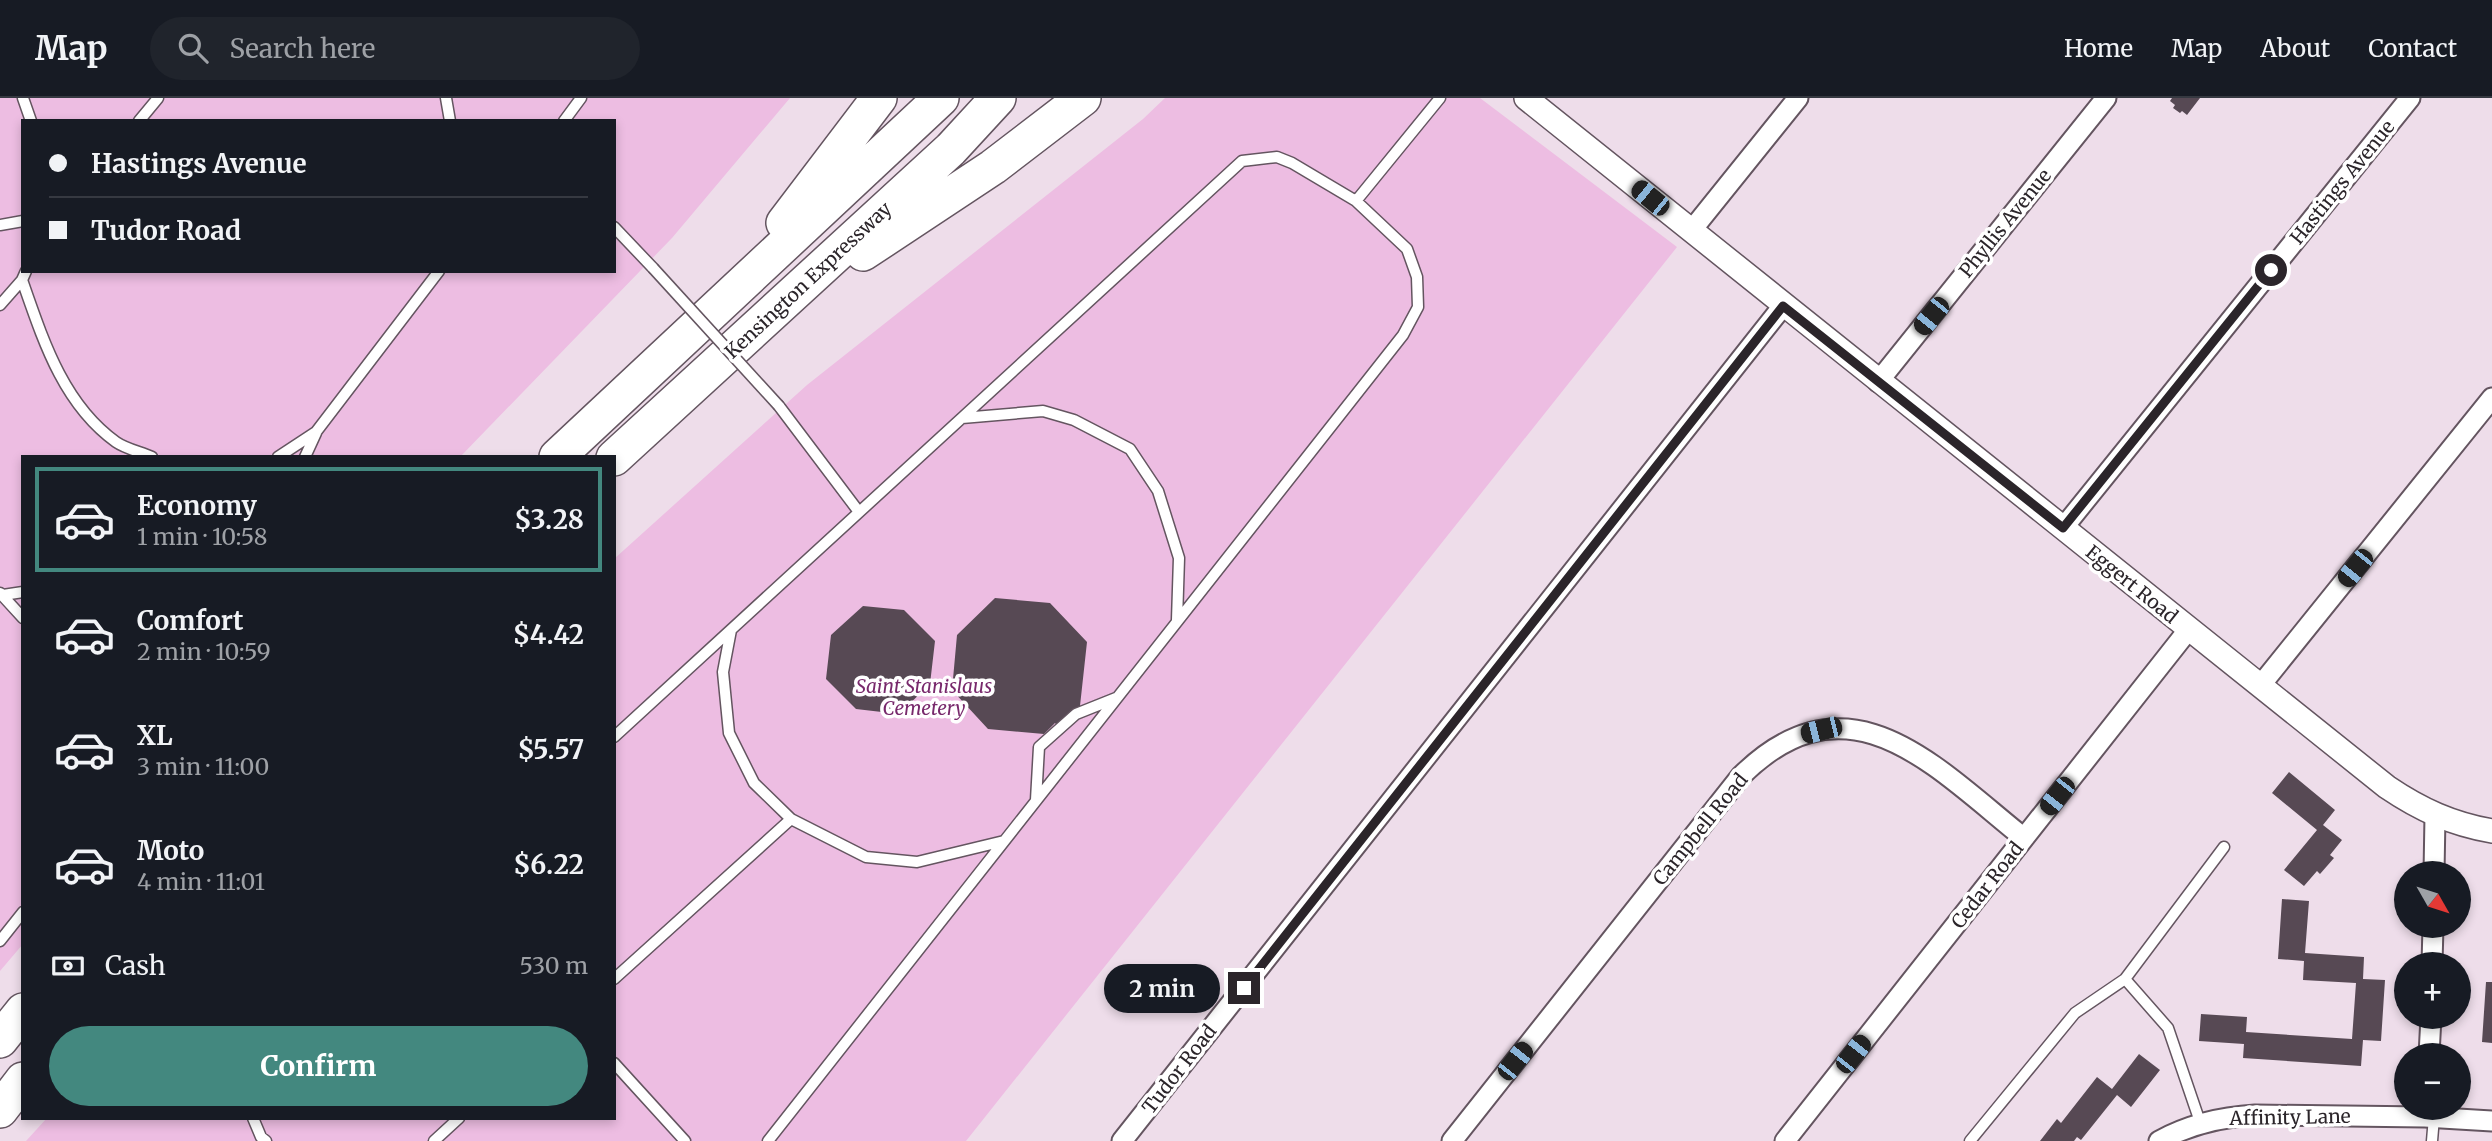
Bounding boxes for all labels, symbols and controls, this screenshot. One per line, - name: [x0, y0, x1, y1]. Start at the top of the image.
- search box: [150, 17, 640, 80]
- text: Map: [35, 28, 108, 69]
- icon: search: [174, 29, 212, 67]
- text: Search here: [230, 32, 375, 65]
- text: Home: [2064, 33, 2133, 64]
- text: Map: [2171, 33, 2222, 64]
- text: About: [2260, 33, 2330, 64]
- text: Contact: [2368, 33, 2457, 64]
- street label: Hastings Avenue: [2285, 115, 2399, 249]
- text: Hastings Avenue: [91, 147, 307, 180]
- street label: Phyllis Avenue: [1954, 164, 2056, 282]
- car: [1628, 177, 1673, 219]
- street label: Kensington Expressway: [720, 196, 896, 364]
- text: Tudor Road: [91, 214, 241, 247]
- route start: [2255, 254, 2287, 286]
- car: [1910, 293, 1953, 339]
- icon: car: [53, 488, 116, 551]
- text: Economy: [137, 489, 257, 522]
- text: $3.28: [514, 503, 584, 536]
- text: 1 min · 10:58: [137, 522, 267, 551]
- street label: Eggert Road: [2081, 540, 2183, 628]
- car: [2334, 545, 2377, 591]
- icon: car: [53, 603, 116, 666]
- text: Comfort: [137, 604, 243, 637]
- text: $4.42: [513, 618, 584, 651]
- text: 2 min · 10:59: [137, 637, 271, 666]
- park label: Saint Stanislaus Cemetery: [856, 674, 992, 720]
- car: [1799, 715, 1844, 745]
- icon: car: [53, 718, 116, 781]
- text: XL: [137, 719, 173, 752]
- text: $5.57: [517, 733, 584, 766]
- text: 3 min · 11:00: [137, 752, 269, 781]
- street label: Campbell Road: [1648, 768, 1752, 890]
- car: [2036, 773, 2079, 819]
- icon: car: [53, 833, 116, 896]
- text: Moto: [137, 834, 204, 867]
- street label: Cedar Road: [1946, 837, 2028, 933]
- text: $6.22: [513, 848, 584, 881]
- north arrow: [2394, 861, 2471, 938]
- map controls: [2394, 861, 2471, 1120]
- text: 4 min · 11:01: [137, 867, 265, 896]
- icon: cash: [49, 947, 87, 985]
- text: Cash: [105, 949, 166, 982]
- text: 530 m: [520, 951, 588, 980]
- button: +: [2394, 952, 2471, 1029]
- callout: 2 min: [1104, 964, 1220, 1012]
- route end: [1228, 972, 1260, 1004]
- text: 2 min: [1129, 974, 1195, 1003]
- street label: Tudor Road: [1137, 1020, 1221, 1118]
- button: Confirm: [49, 1026, 588, 1106]
- car: [1832, 1031, 1875, 1077]
- car: [1494, 1038, 1537, 1084]
- button: −: [2394, 1043, 2471, 1120]
- street label: Affinity Lane: [2228, 1104, 2351, 1130]

